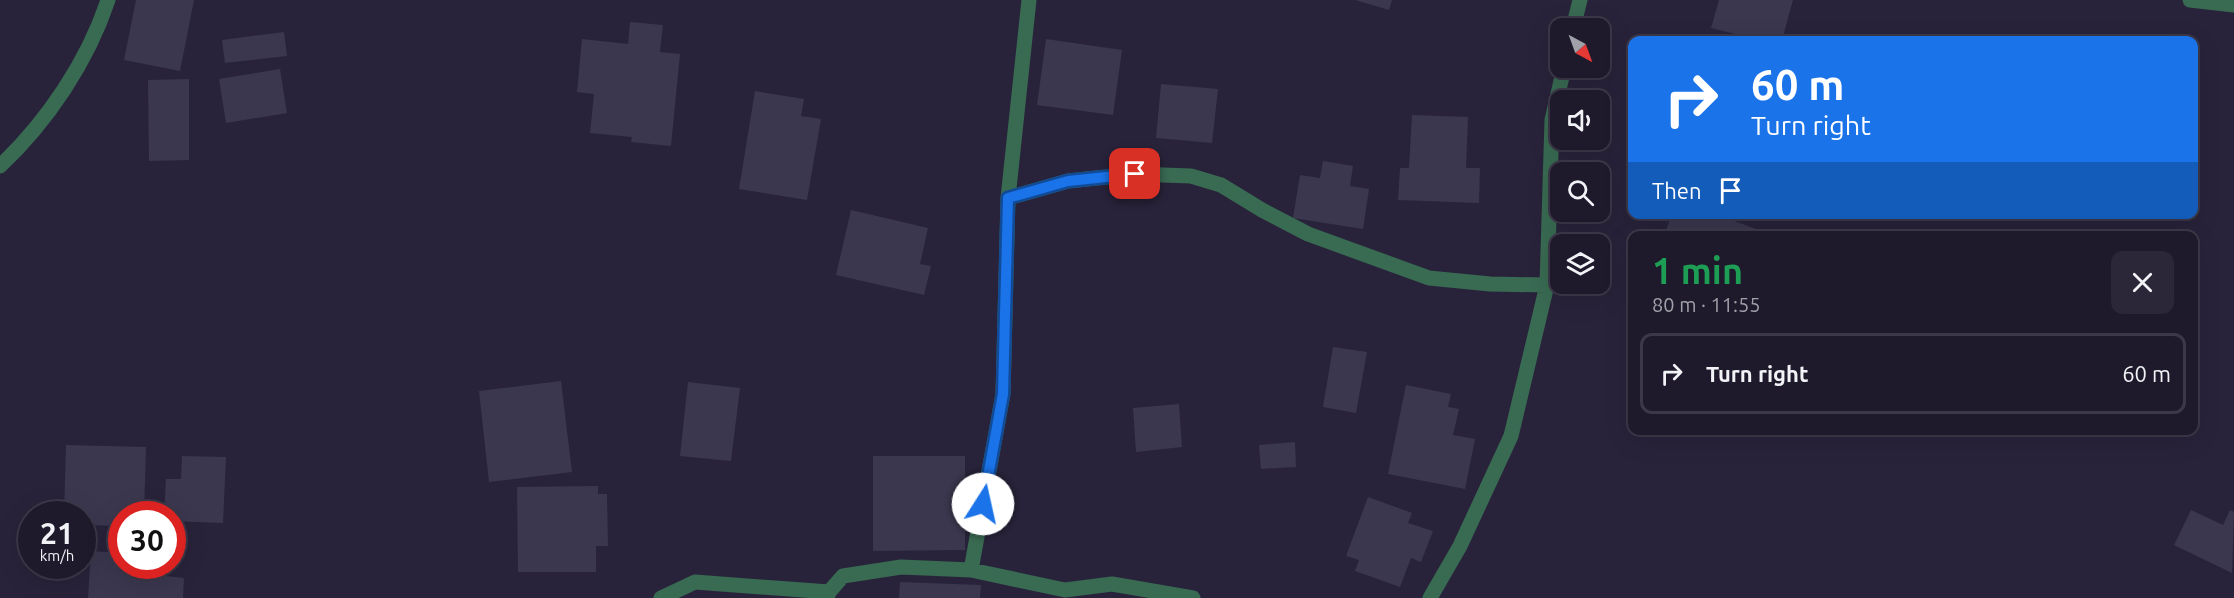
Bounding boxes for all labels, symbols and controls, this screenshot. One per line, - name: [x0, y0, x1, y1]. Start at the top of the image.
- north arrow: [1550, 18, 1610, 78]
- map controls: [1550, 18, 1610, 294]
- icon: right: [1652, 60, 1730, 138]
- text: 60 m: [1751, 61, 1845, 108]
- button: sound: [1550, 90, 1610, 150]
- text: Turn right: [1751, 110, 1871, 140]
- pin: [1109, 148, 1160, 199]
- icon: arrive: [1118, 157, 1151, 190]
- button: search: [1550, 162, 1610, 222]
- icon: arrive: [1714, 174, 1747, 207]
- text: Then: [1652, 178, 1702, 203]
- button: layers: [1550, 234, 1610, 294]
- text: 1 min: [1652, 250, 1743, 291]
- button: close: [2111, 251, 2174, 314]
- text: 80 m · 11:55: [1652, 293, 1761, 316]
- icon: right: [1655, 357, 1688, 390]
- text: Turn right: [1706, 361, 1808, 386]
- text: 60 m: [2122, 361, 2171, 386]
- position arrow: [951, 472, 1015, 536]
- speed limit sign: 30: [108, 501, 186, 579]
- text: 21: [40, 516, 74, 550]
- text: km/h: [40, 547, 74, 564]

